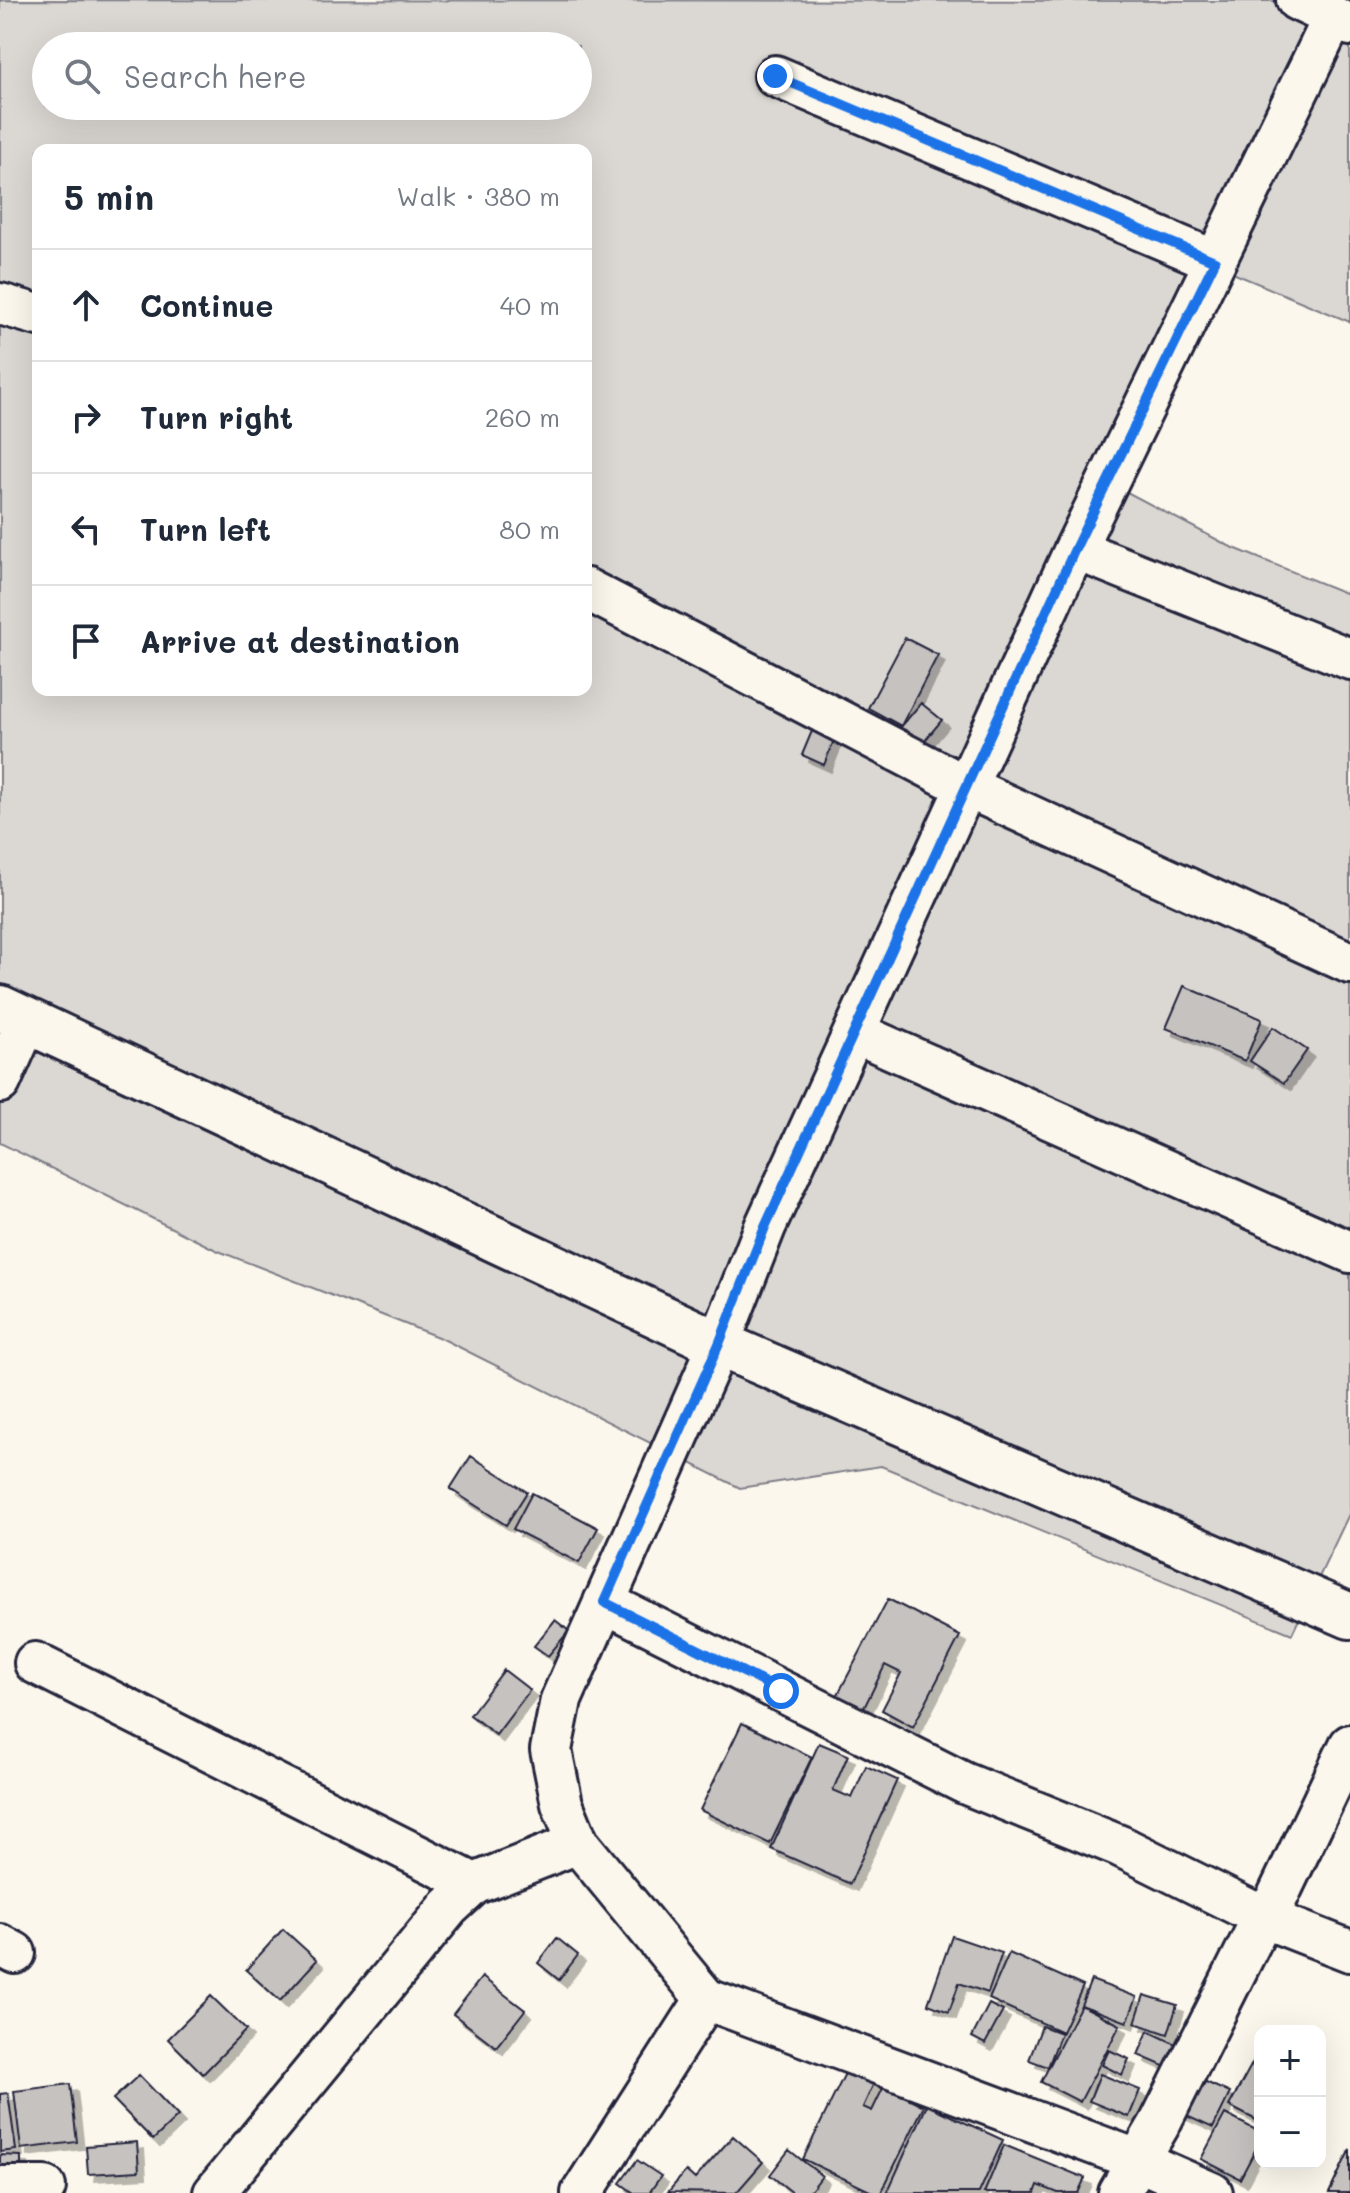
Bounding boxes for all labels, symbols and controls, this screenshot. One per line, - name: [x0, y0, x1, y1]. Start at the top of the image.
- search box: [32, 32, 592, 120]
- icon: search: [60, 54, 104, 98]
- text: Search here: [124, 56, 307, 96]
- route end: [757, 58, 793, 94]
- text: 5 min: [64, 174, 154, 219]
- text: Walk · 380 m: [397, 179, 560, 213]
- icon: ahead: [64, 283, 108, 327]
- text: Continue: [140, 285, 273, 325]
- text: 40 m: [500, 288, 560, 322]
- icon: right: [64, 395, 108, 439]
- text: Turn right: [140, 397, 293, 437]
- text: 260 m: [485, 400, 560, 434]
- icon: left: [64, 507, 108, 551]
- text: Turn left: [140, 509, 271, 549]
- text: 80 m: [499, 512, 560, 546]
- icon: arrive: [64, 619, 108, 663]
- text: Arrive at destination: [140, 621, 460, 661]
- route start: [763, 1673, 799, 1709]
- map controls: [1254, 2025, 1326, 2169]
- button: +: [1254, 2025, 1326, 2097]
- button: −: [1254, 2097, 1326, 2169]

